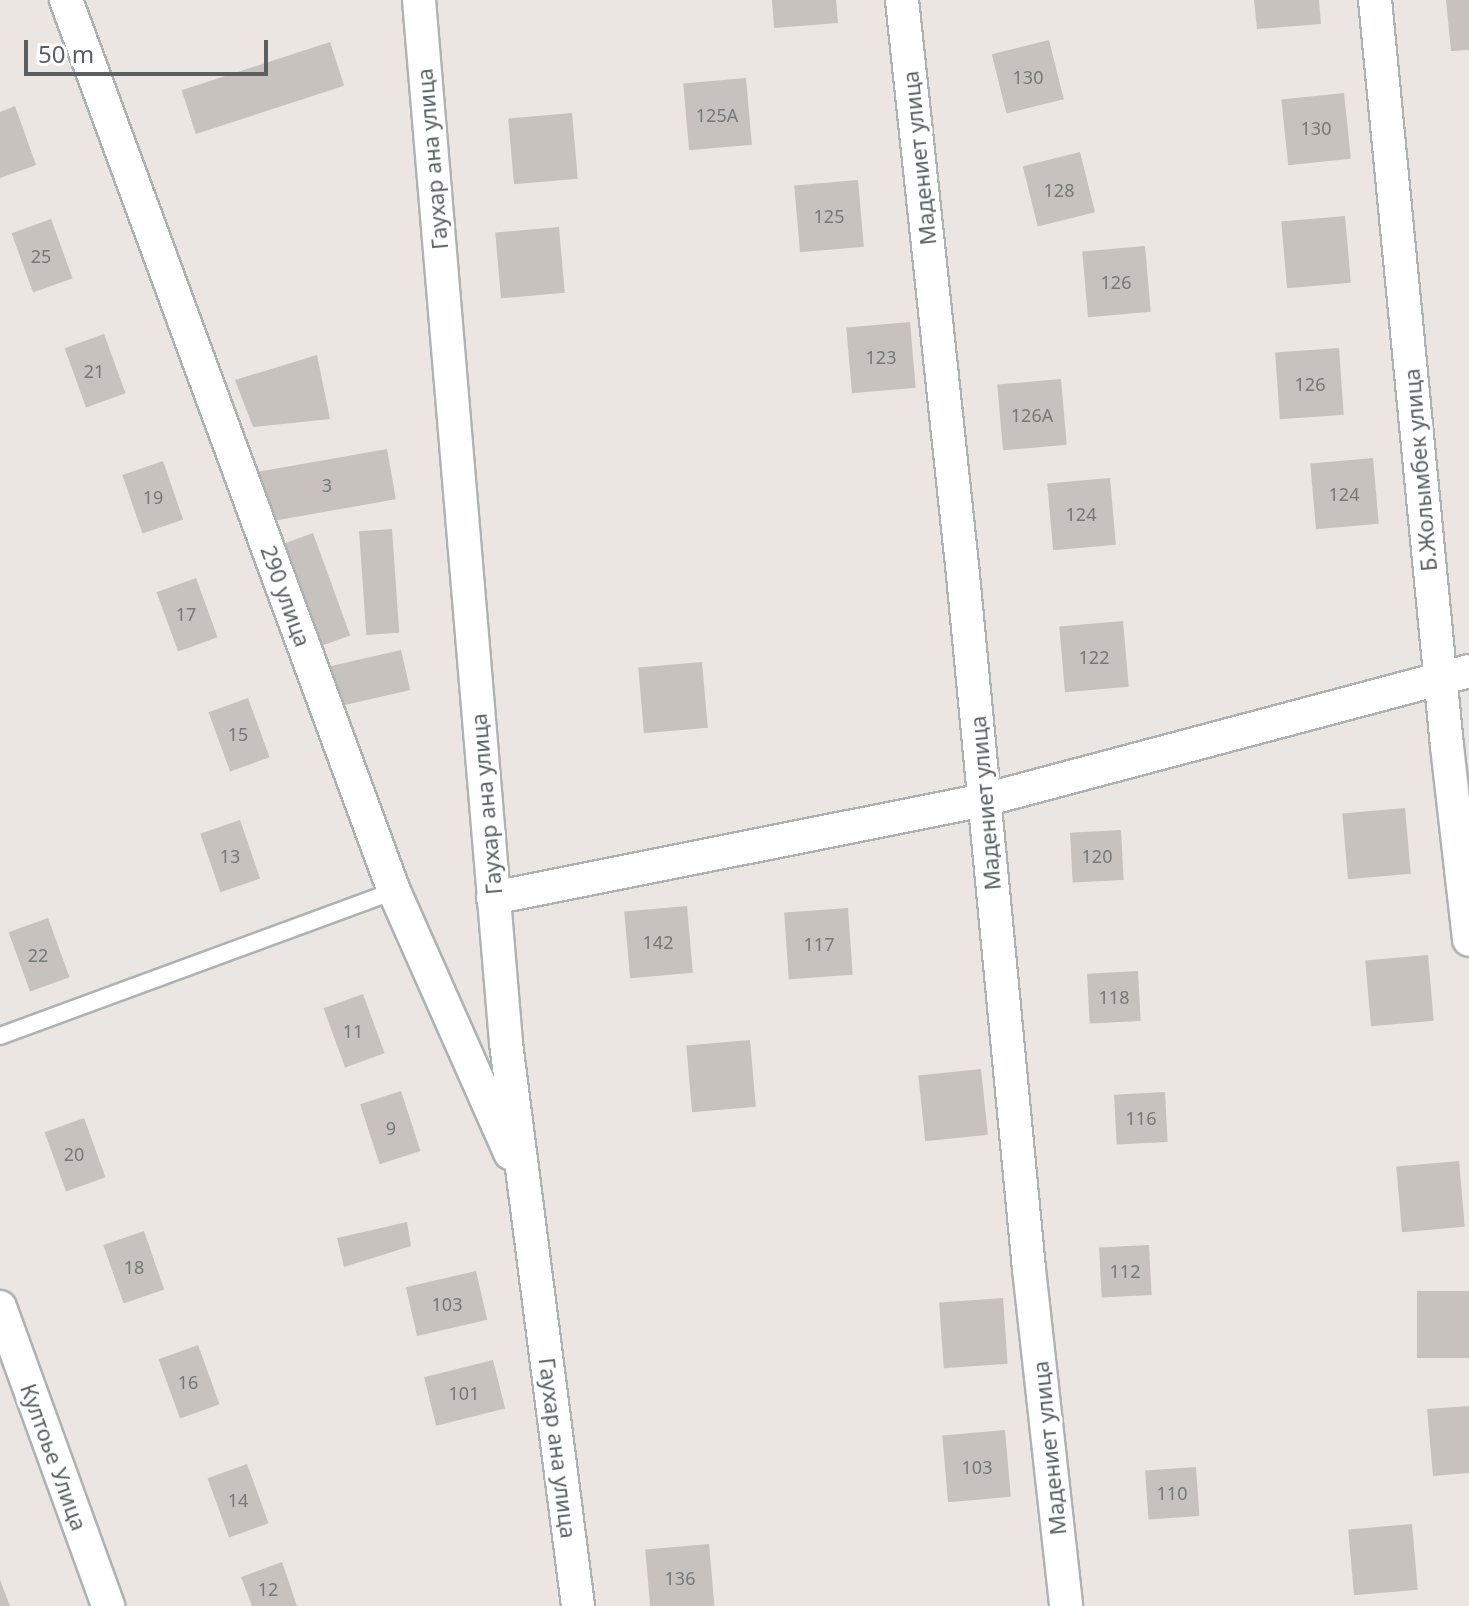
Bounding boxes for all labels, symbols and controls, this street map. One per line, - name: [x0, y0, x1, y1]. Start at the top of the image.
- scale bar: [28, 24, 272, 74]
- text: 50 m: [38, 37, 94, 70]
- house number: 130: [1013, 66, 1043, 88]
- street label: Гаухар ана улица: [411, 67, 453, 251]
- street label: Мадениет улица: [897, 70, 941, 246]
- house number: 125А: [696, 104, 738, 126]
- house number: 130: [1301, 117, 1331, 139]
- house number: 128: [1044, 179, 1074, 201]
- house number: 125: [814, 205, 844, 227]
- house number: 25: [31, 245, 51, 267]
- house number: 126: [1101, 271, 1131, 293]
- house number: 123: [866, 346, 896, 368]
- house number: 21: [84, 360, 104, 382]
- street label: Б.Жолымбек улица: [1398, 367, 1442, 573]
- house number: 126: [1295, 373, 1325, 395]
- house number: 126А: [1011, 404, 1053, 426]
- house number: 3: [322, 474, 332, 496]
- house number: 124: [1329, 483, 1359, 505]
- house number: 19: [143, 486, 163, 508]
- house number: 124: [1066, 503, 1096, 525]
- street label: 290 улица: [255, 542, 317, 650]
- house number: 17: [176, 603, 196, 625]
- house number: 122: [1079, 646, 1109, 668]
- street label: Гаухар ана улица: [465, 712, 507, 896]
- street label: Мадениет улица: [964, 715, 1006, 891]
- house number: 15: [228, 723, 248, 745]
- house number: 13: [220, 845, 240, 867]
- house number: 120: [1082, 845, 1112, 867]
- house number: 142: [643, 931, 673, 953]
- house number: 117: [804, 933, 834, 955]
- house number: 22: [28, 944, 48, 966]
- house number: 118: [1099, 986, 1129, 1008]
- house number: 11: [343, 1020, 363, 1042]
- house number: 116: [1126, 1107, 1156, 1129]
- house number: 9: [386, 1117, 396, 1139]
- house number: 20: [64, 1143, 84, 1165]
- house number: 18: [124, 1256, 144, 1278]
- house number: 112: [1110, 1260, 1140, 1282]
- house number: 103: [432, 1293, 462, 1315]
- street label: Гаухар ана улица: [534, 1356, 582, 1540]
- street label: Мадениет улица: [1027, 1360, 1071, 1536]
- house number: 16: [178, 1371, 198, 1393]
- street label: Култоье Улица: [15, 1380, 93, 1534]
- house number: 101: [449, 1382, 479, 1404]
- house number: 103: [962, 1456, 992, 1478]
- house number: 110: [1157, 1482, 1187, 1504]
- house number: 14: [228, 1489, 248, 1511]
- house number: 136: [665, 1567, 695, 1589]
- house number: 12: [258, 1578, 278, 1600]

